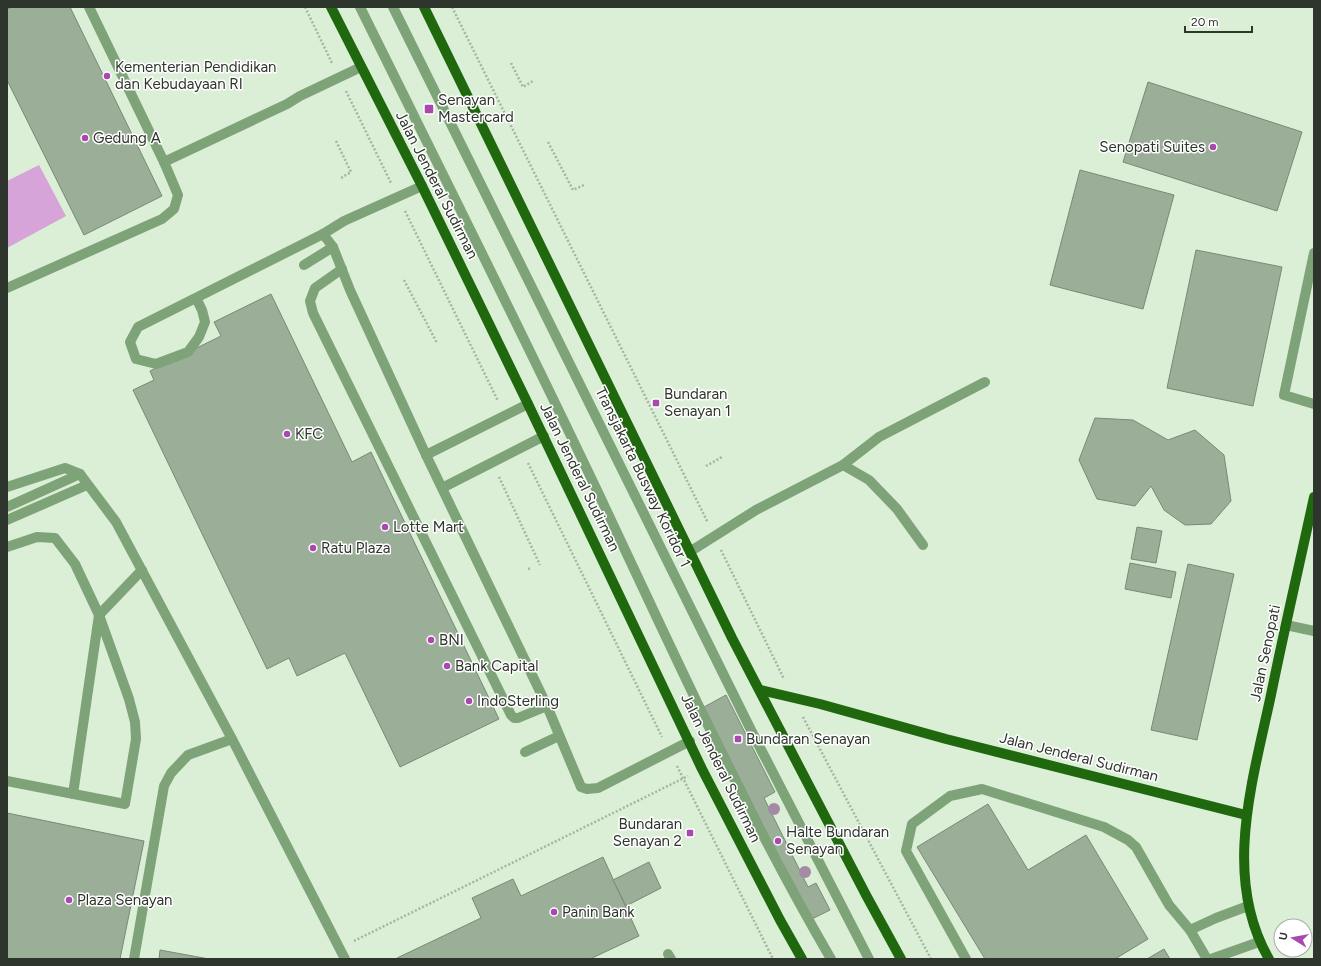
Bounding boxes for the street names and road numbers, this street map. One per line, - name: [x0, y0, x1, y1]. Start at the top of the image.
- street label: Jalan Jenderal Sudirman: [392, 108, 482, 262]
- street label: Transjakarta Busway Koridor 1: [591, 384, 695, 570]
- street label: Jalan Jenderal Sudirman: [536, 400, 624, 554]
- street label: Jalan Senopati: [1246, 603, 1284, 703]
- street label: Jalan Jenderal Sudirman: [677, 691, 765, 845]
- street label: Jalan Jenderal Sudirman: [998, 729, 1160, 785]

